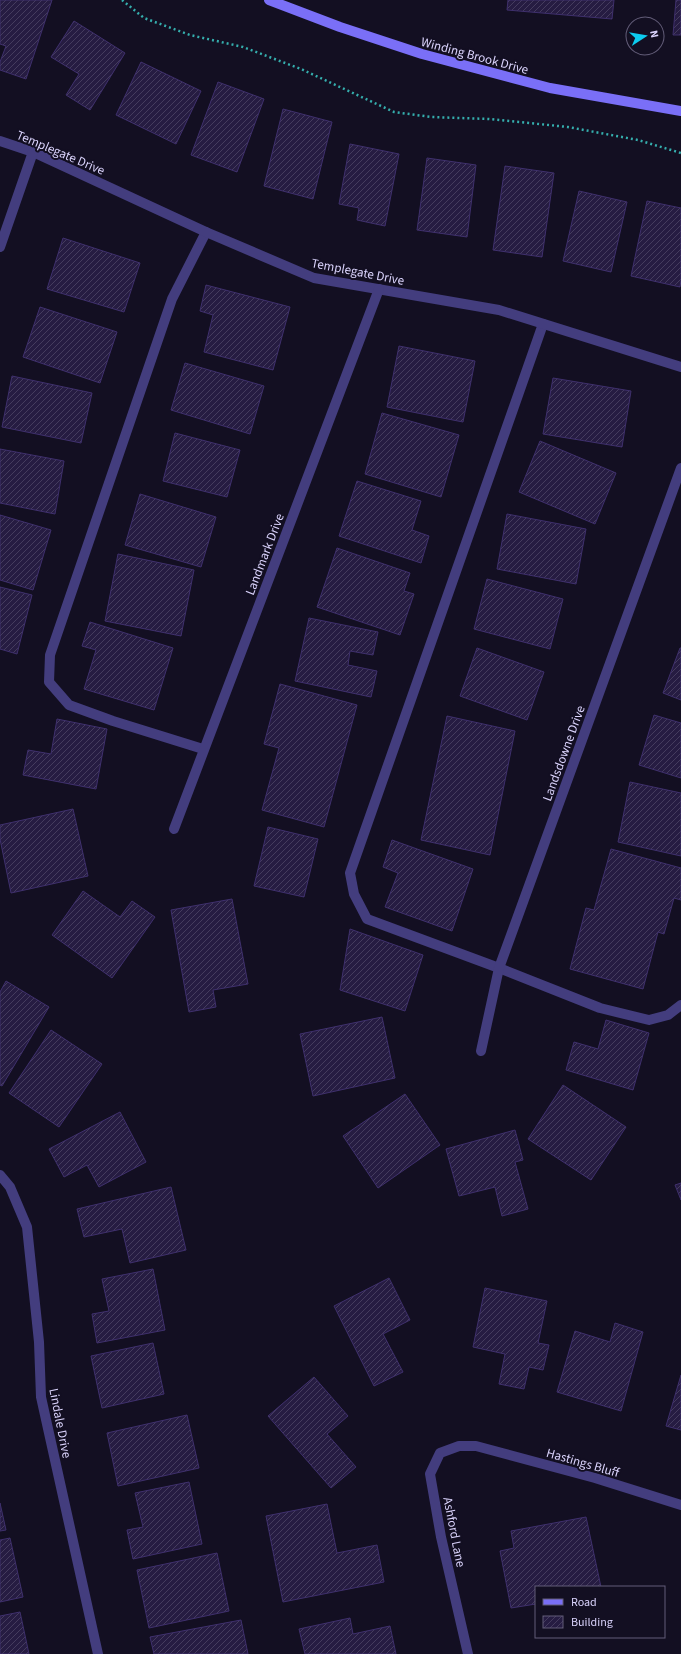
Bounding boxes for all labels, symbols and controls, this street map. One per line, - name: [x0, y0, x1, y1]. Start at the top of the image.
- north arrow: [625, 16, 665, 56]
- text: N: [646, 29, 662, 39]
- street label: Winding Brook Drive: [419, 33, 530, 79]
- street label: Templegate Drive: [14, 126, 108, 180]
- street label: Templegate Drive: [310, 254, 406, 290]
- street label: Landmark Drive: [241, 511, 289, 598]
- street label: Landsdowne Drive: [538, 703, 590, 804]
- street label: Lindale Drive: [44, 1387, 76, 1460]
- street label: Hastings Bluff: [544, 1444, 622, 1482]
- street label: Ashford Lane: [438, 1496, 470, 1569]
- legend: [535, 1586, 665, 1638]
- text: Road: [571, 1594, 597, 1611]
- text: Building: [571, 1614, 613, 1631]

